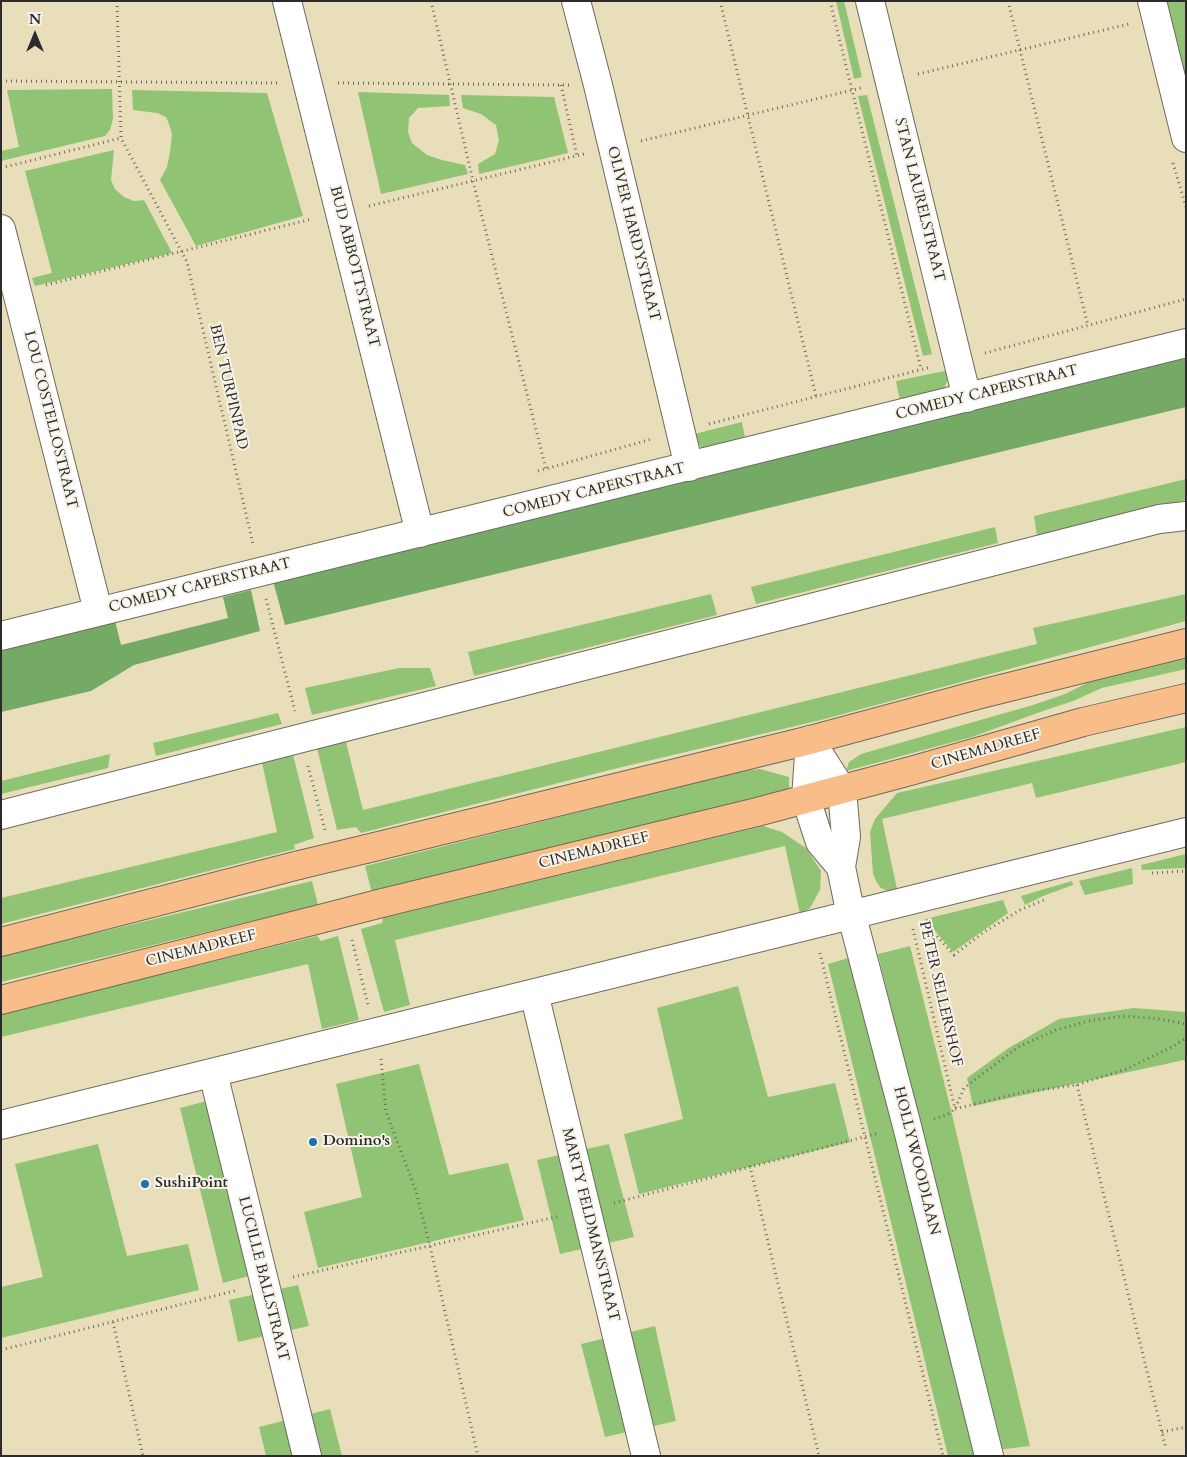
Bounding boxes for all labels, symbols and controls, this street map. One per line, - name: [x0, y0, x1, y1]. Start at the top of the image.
- north arrow: [10, 10, 60, 60]
- text: N: [29, 10, 41, 29]
- street label: STAN LAURELSTRAAT: [890, 116, 948, 284]
- street label: OLIVER HARDYSTRAAT: [602, 144, 664, 324]
- street label: BUD ABBOTTSTRAAT: [325, 184, 383, 350]
- street label: BEN TURPINPAD: [205, 322, 251, 452]
- street label: LOU COSTELLOSTRAAT: [19, 329, 81, 511]
- street label: COMEDY CAPERSTRAAT: [894, 362, 1080, 424]
- street label: COMEDY CAPERSTRAAT: [501, 460, 687, 522]
- street label: COMEDY CAPERSTRAAT: [107, 555, 293, 617]
- street label: CINEMADREEF: [929, 726, 1043, 774]
- street label: CINEMADREEF: [537, 829, 651, 873]
- street label: PETER SELLERSHOF: [914, 919, 966, 1069]
- street label: CINEMADREEF: [144, 927, 258, 971]
- street label: HOLLYWOODLAAN: [889, 1085, 943, 1237]
- street label: MARTY FELDMANSTRAAT: [557, 1126, 623, 1324]
- place label: Domino's: [323, 1133, 390, 1151]
- marker: Domino's: [307, 1136, 319, 1148]
- place label: SushiPoint: [155, 1175, 228, 1193]
- marker: SushiPoint: [139, 1178, 151, 1190]
- street label: LUCILLE BALLSTRAAT: [234, 1195, 292, 1363]

